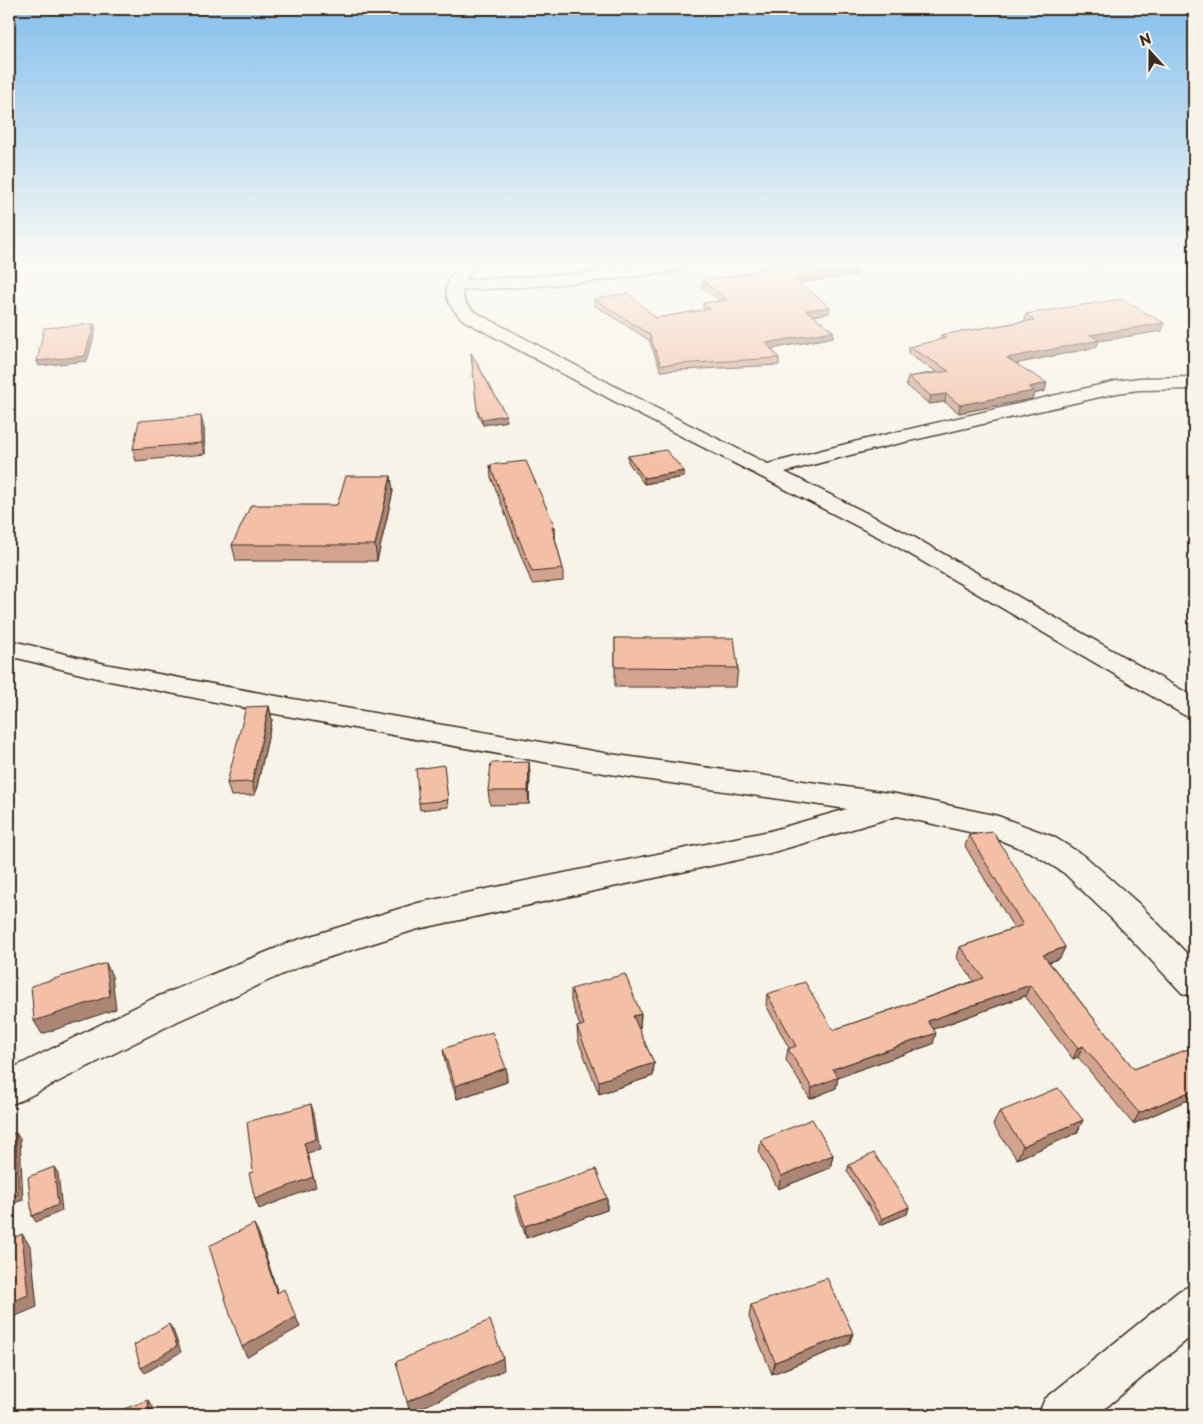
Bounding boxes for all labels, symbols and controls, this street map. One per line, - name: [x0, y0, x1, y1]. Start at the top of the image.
- north arrow: [1126, 28, 1176, 78]
- text: N: [1136, 28, 1154, 51]

